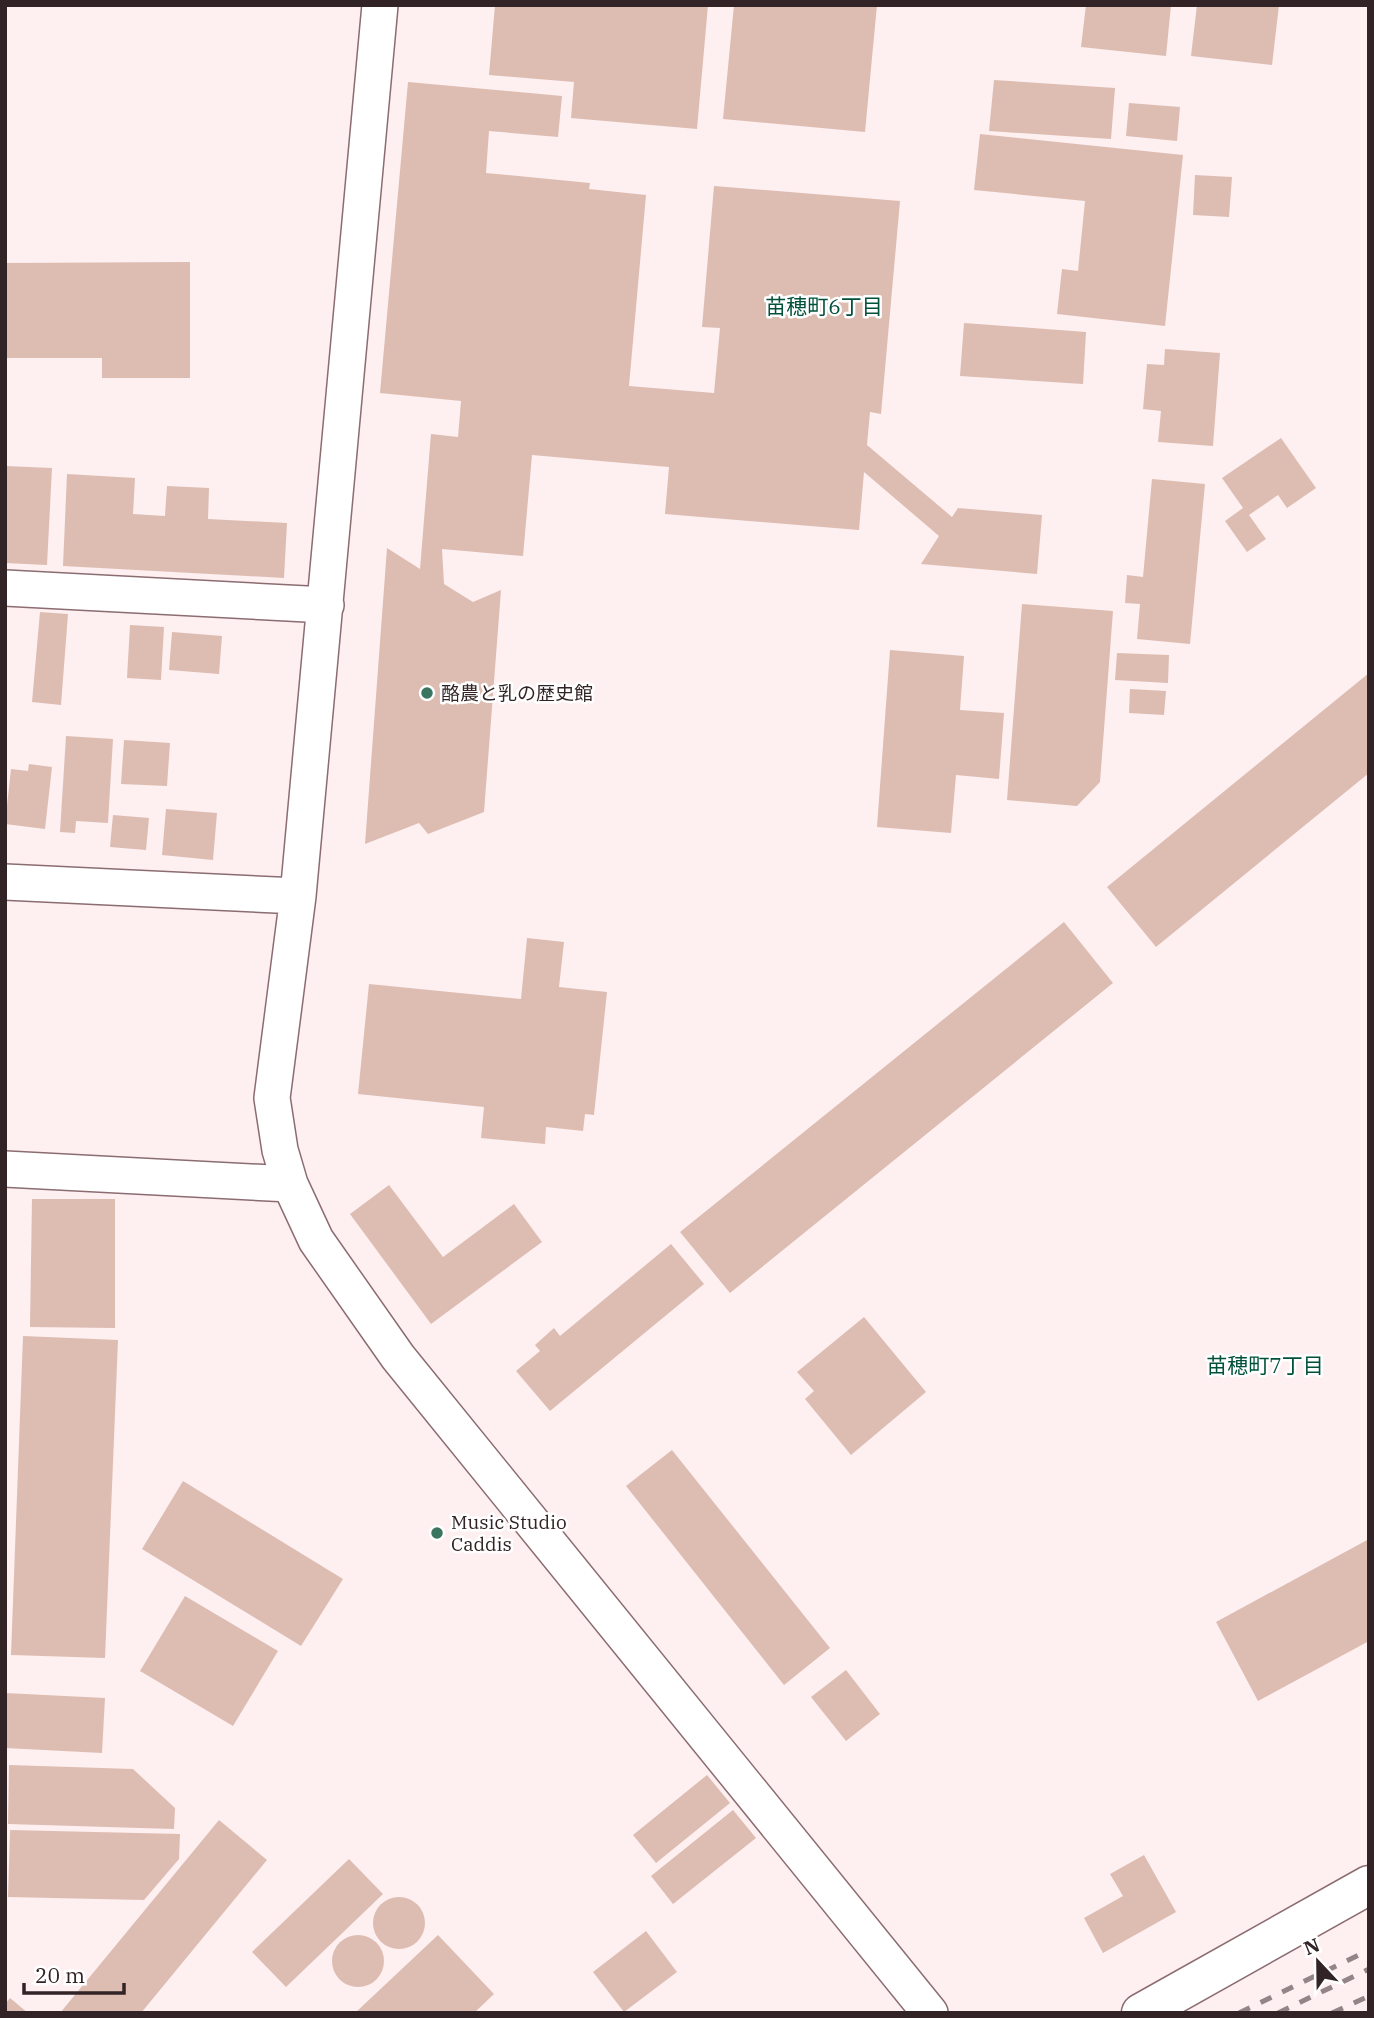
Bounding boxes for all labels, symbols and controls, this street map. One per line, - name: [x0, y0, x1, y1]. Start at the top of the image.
- district label: 苗穂町6丁目: [765, 292, 883, 320]
- place label: 酪農と乳の歴史館: [441, 681, 593, 705]
- marker: 酪農と乳の歴史館: [419, 685, 435, 701]
- district label: 苗穂町7丁目: [1206, 1351, 1324, 1379]
- place label: Music Studio Caddis: [451, 1510, 567, 1556]
- marker: Music Studio Caddis: [429, 1525, 445, 1541]
- north arrow: [1283, 1927, 1353, 1997]
- text: N: [1300, 1932, 1323, 1960]
- scale bar: [24, 1952, 124, 1996]
- text: 20 m: [35, 1961, 85, 1989]

